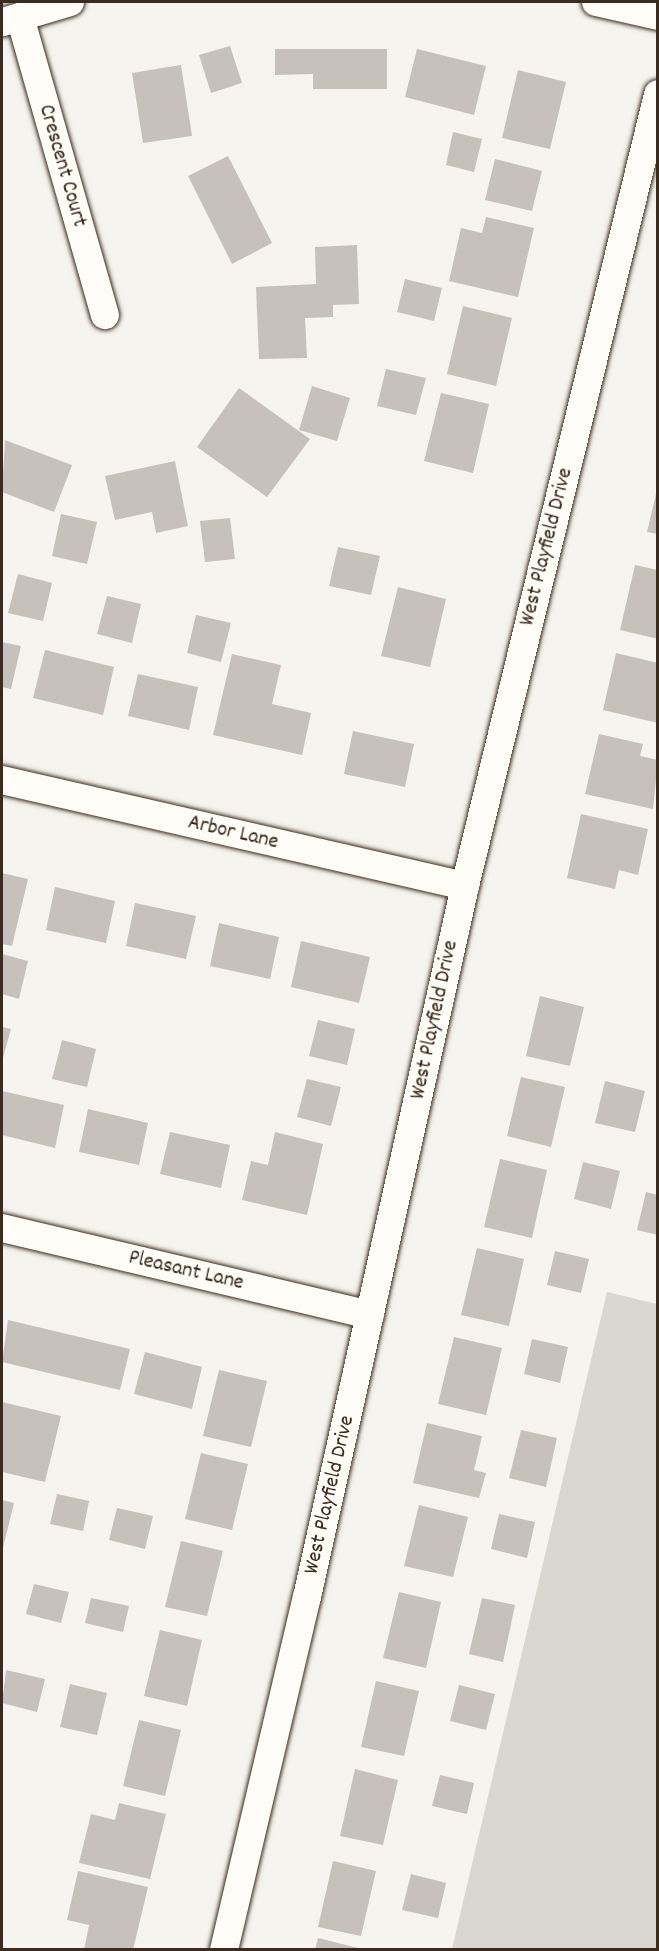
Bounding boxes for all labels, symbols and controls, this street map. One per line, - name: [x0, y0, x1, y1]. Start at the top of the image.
- street label: Crescent Court: [32, 102, 92, 230]
- street label: West Playfield Drive: [515, 465, 579, 629]
- street label: Arbor Lane: [185, 810, 281, 856]
- street label: West Playfield Drive: [405, 938, 465, 1102]
- street label: Pleasant Lane: [126, 1245, 246, 1297]
- street label: West Playfield Drive: [299, 1413, 361, 1577]

